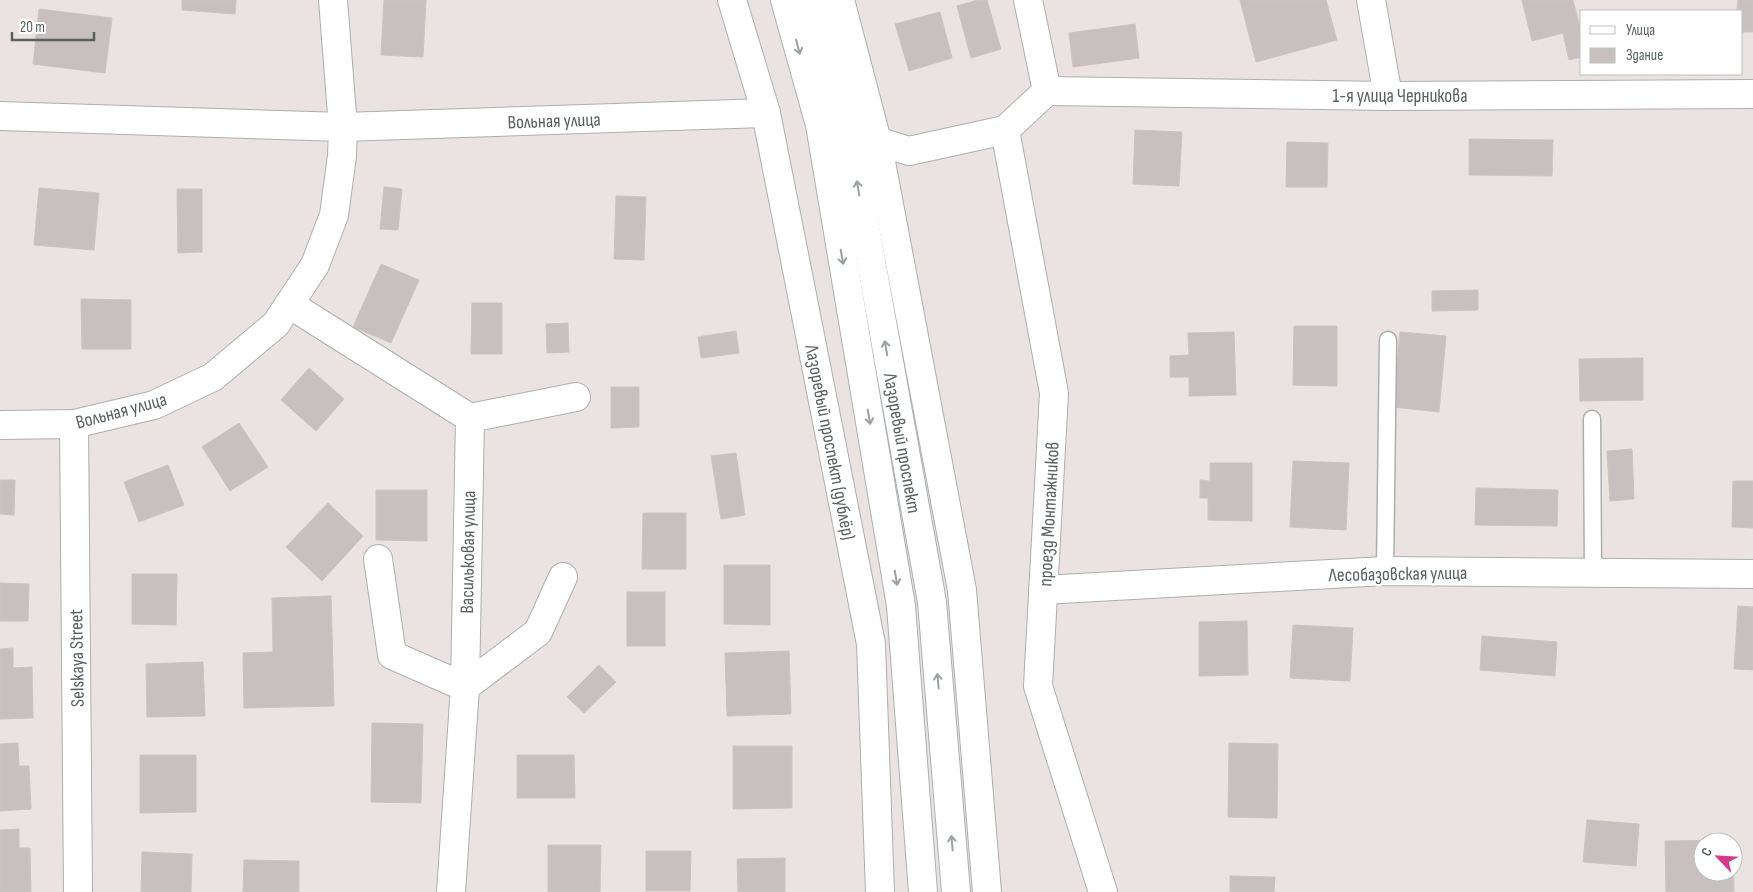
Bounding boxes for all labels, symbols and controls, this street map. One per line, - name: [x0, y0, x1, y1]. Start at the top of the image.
- scale bar: [12, 10, 95, 42]
- legend: [1580, 10, 1743, 75]
- text: 20 m: [20, 18, 45, 37]
- text: Улица: [1626, 21, 1655, 40]
- one-way arrow: [794, 39, 804, 55]
- text: Здание: [1626, 46, 1663, 65]
- street label: 1-я улица Черникова: [1333, 85, 1467, 108]
- street label: Вольная улица: [507, 108, 601, 135]
- one-way arrow: [852, 181, 862, 197]
- one-way arrow: [838, 249, 848, 265]
- one-way arrow: [881, 341, 891, 357]
- street label: Лазоревый проспект (дублёр): [799, 342, 860, 542]
- street label: Лазоревый проспект: [878, 370, 925, 515]
- street label: Вольная улица: [73, 388, 169, 435]
- one-way arrow: [865, 409, 875, 425]
- street label: проезд Монтажников: [1034, 441, 1065, 587]
- street label: Васильковая улица: [456, 490, 481, 614]
- street label: Лесобазовская улица: [1328, 562, 1468, 587]
- one-way arrow: [892, 569, 902, 585]
- street label: Selskaya Street: [65, 609, 90, 707]
- one-way arrow: [934, 674, 943, 690]
- north arrow: [1693, 832, 1743, 882]
- one-way arrow: [947, 836, 956, 852]
- text: С: [1697, 845, 1716, 859]

